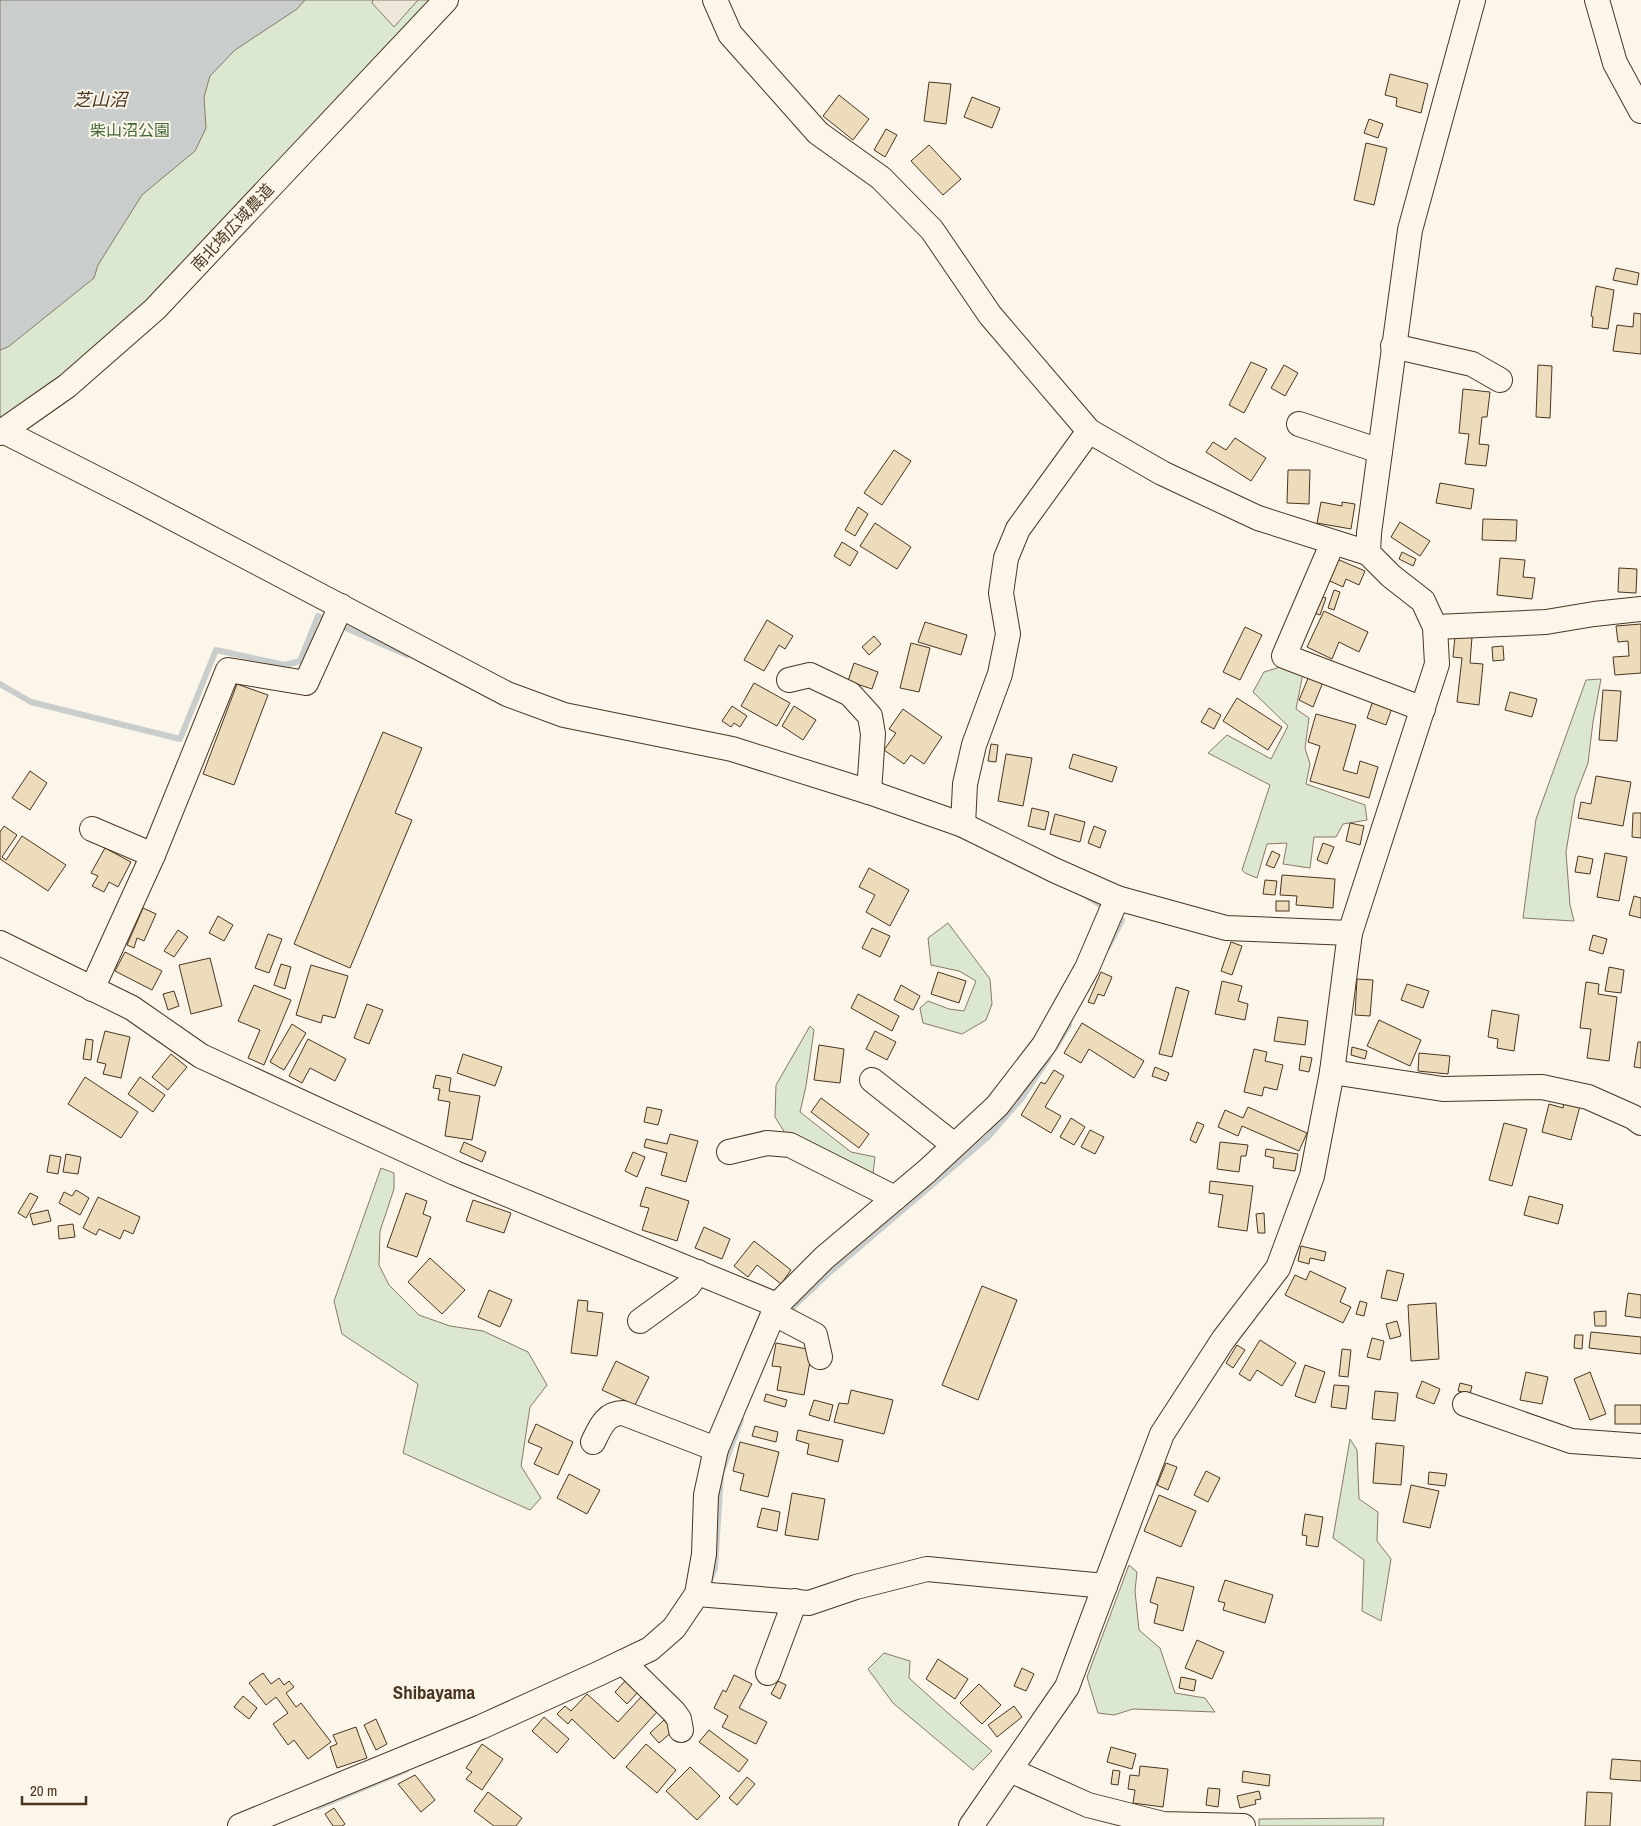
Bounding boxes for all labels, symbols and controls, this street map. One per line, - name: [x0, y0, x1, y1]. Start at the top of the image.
- water label: 芝山沼: [73, 87, 130, 112]
- park label: 柴山沼公園: [90, 119, 170, 141]
- street label: 南北埼広域農道: [186, 179, 278, 275]
- district label: Shibayama: [393, 1679, 475, 1705]
- scale bar: [22, 1774, 86, 1806]
- text: 20 m: [30, 1780, 57, 1801]

